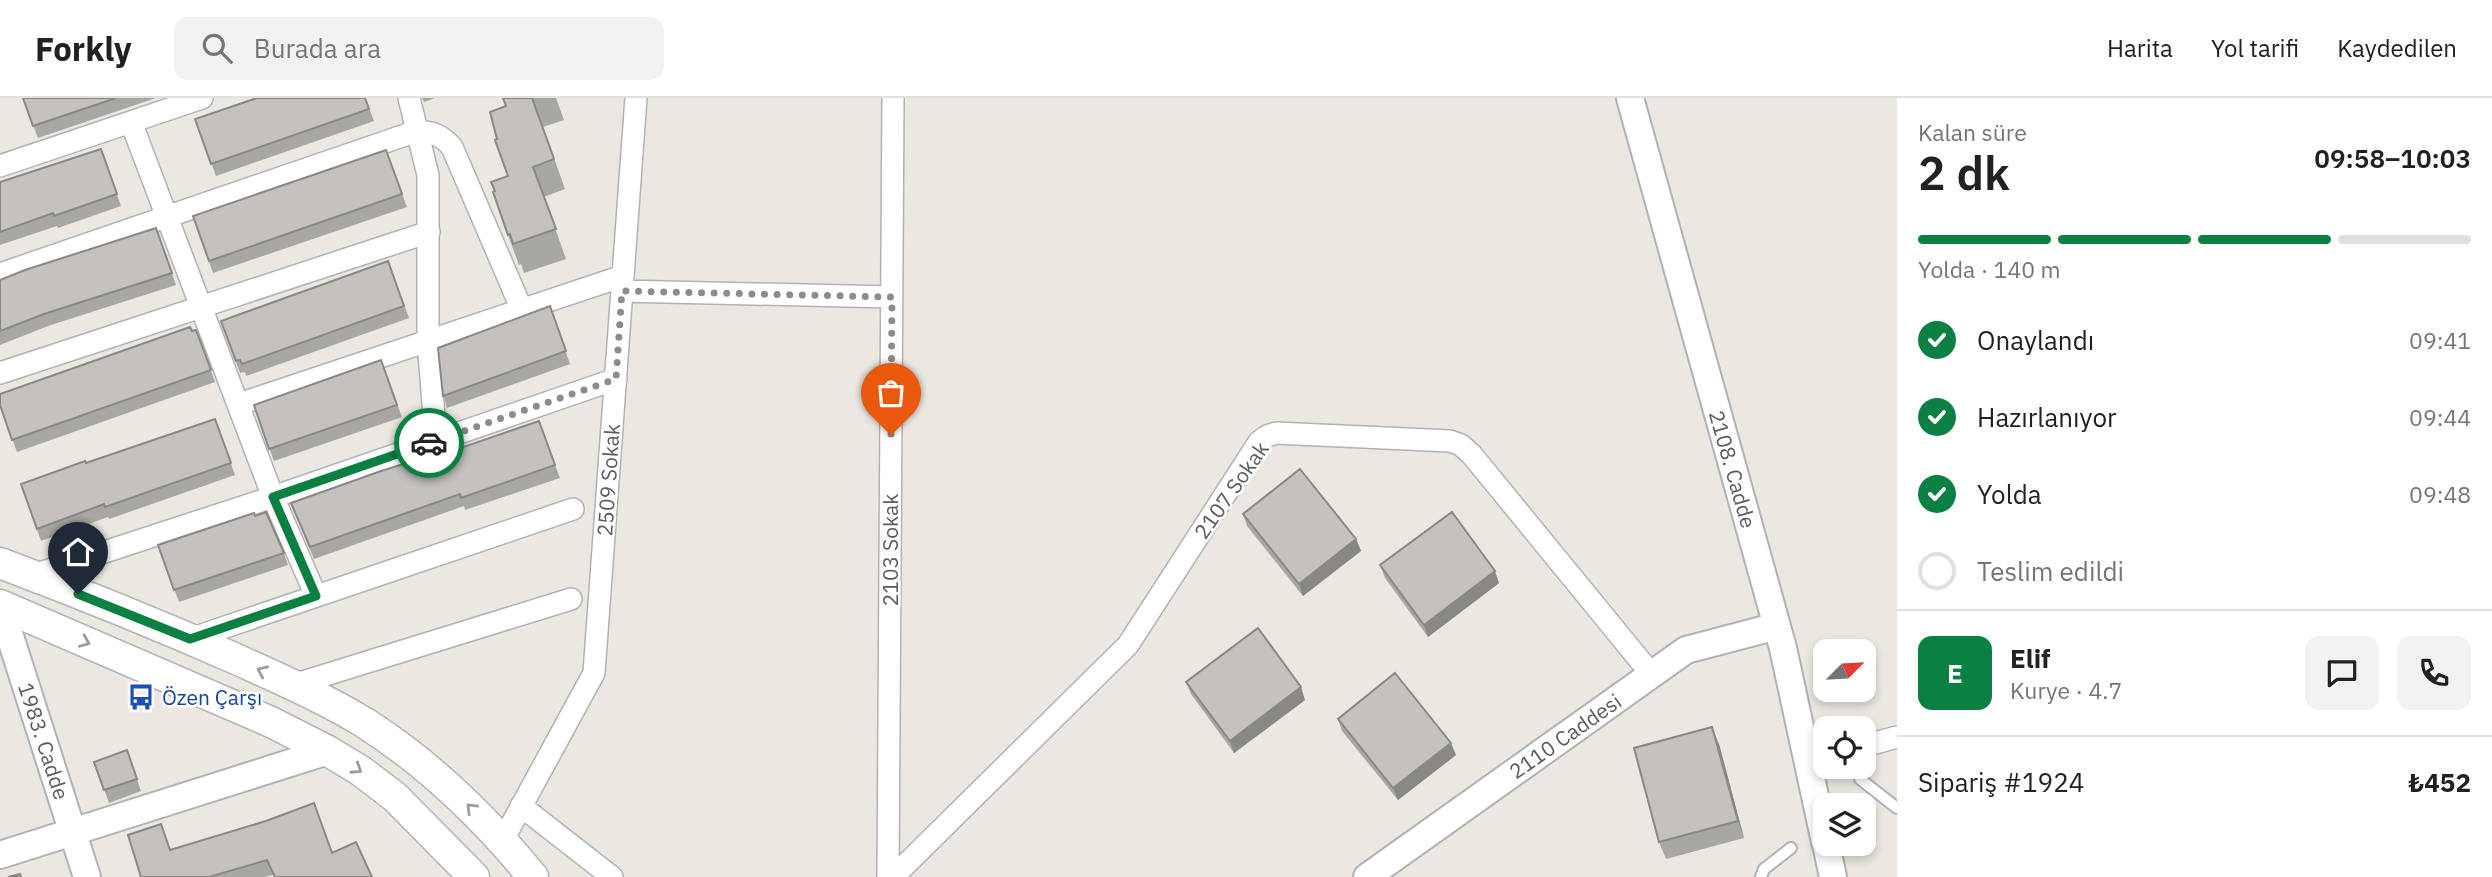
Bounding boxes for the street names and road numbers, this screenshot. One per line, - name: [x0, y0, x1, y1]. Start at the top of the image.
- street label: 2108. Cadde: [1703, 407, 1763, 531]
- street label: 2509 Sokak: [590, 423, 626, 537]
- street label: 2107 Sokak: [1187, 436, 1275, 544]
- street label: 2103 Sokak: [876, 494, 904, 606]
- street label: 1983. Cadde: [12, 679, 76, 803]
- street label: 2110 Caddesi: [1503, 687, 1627, 785]

